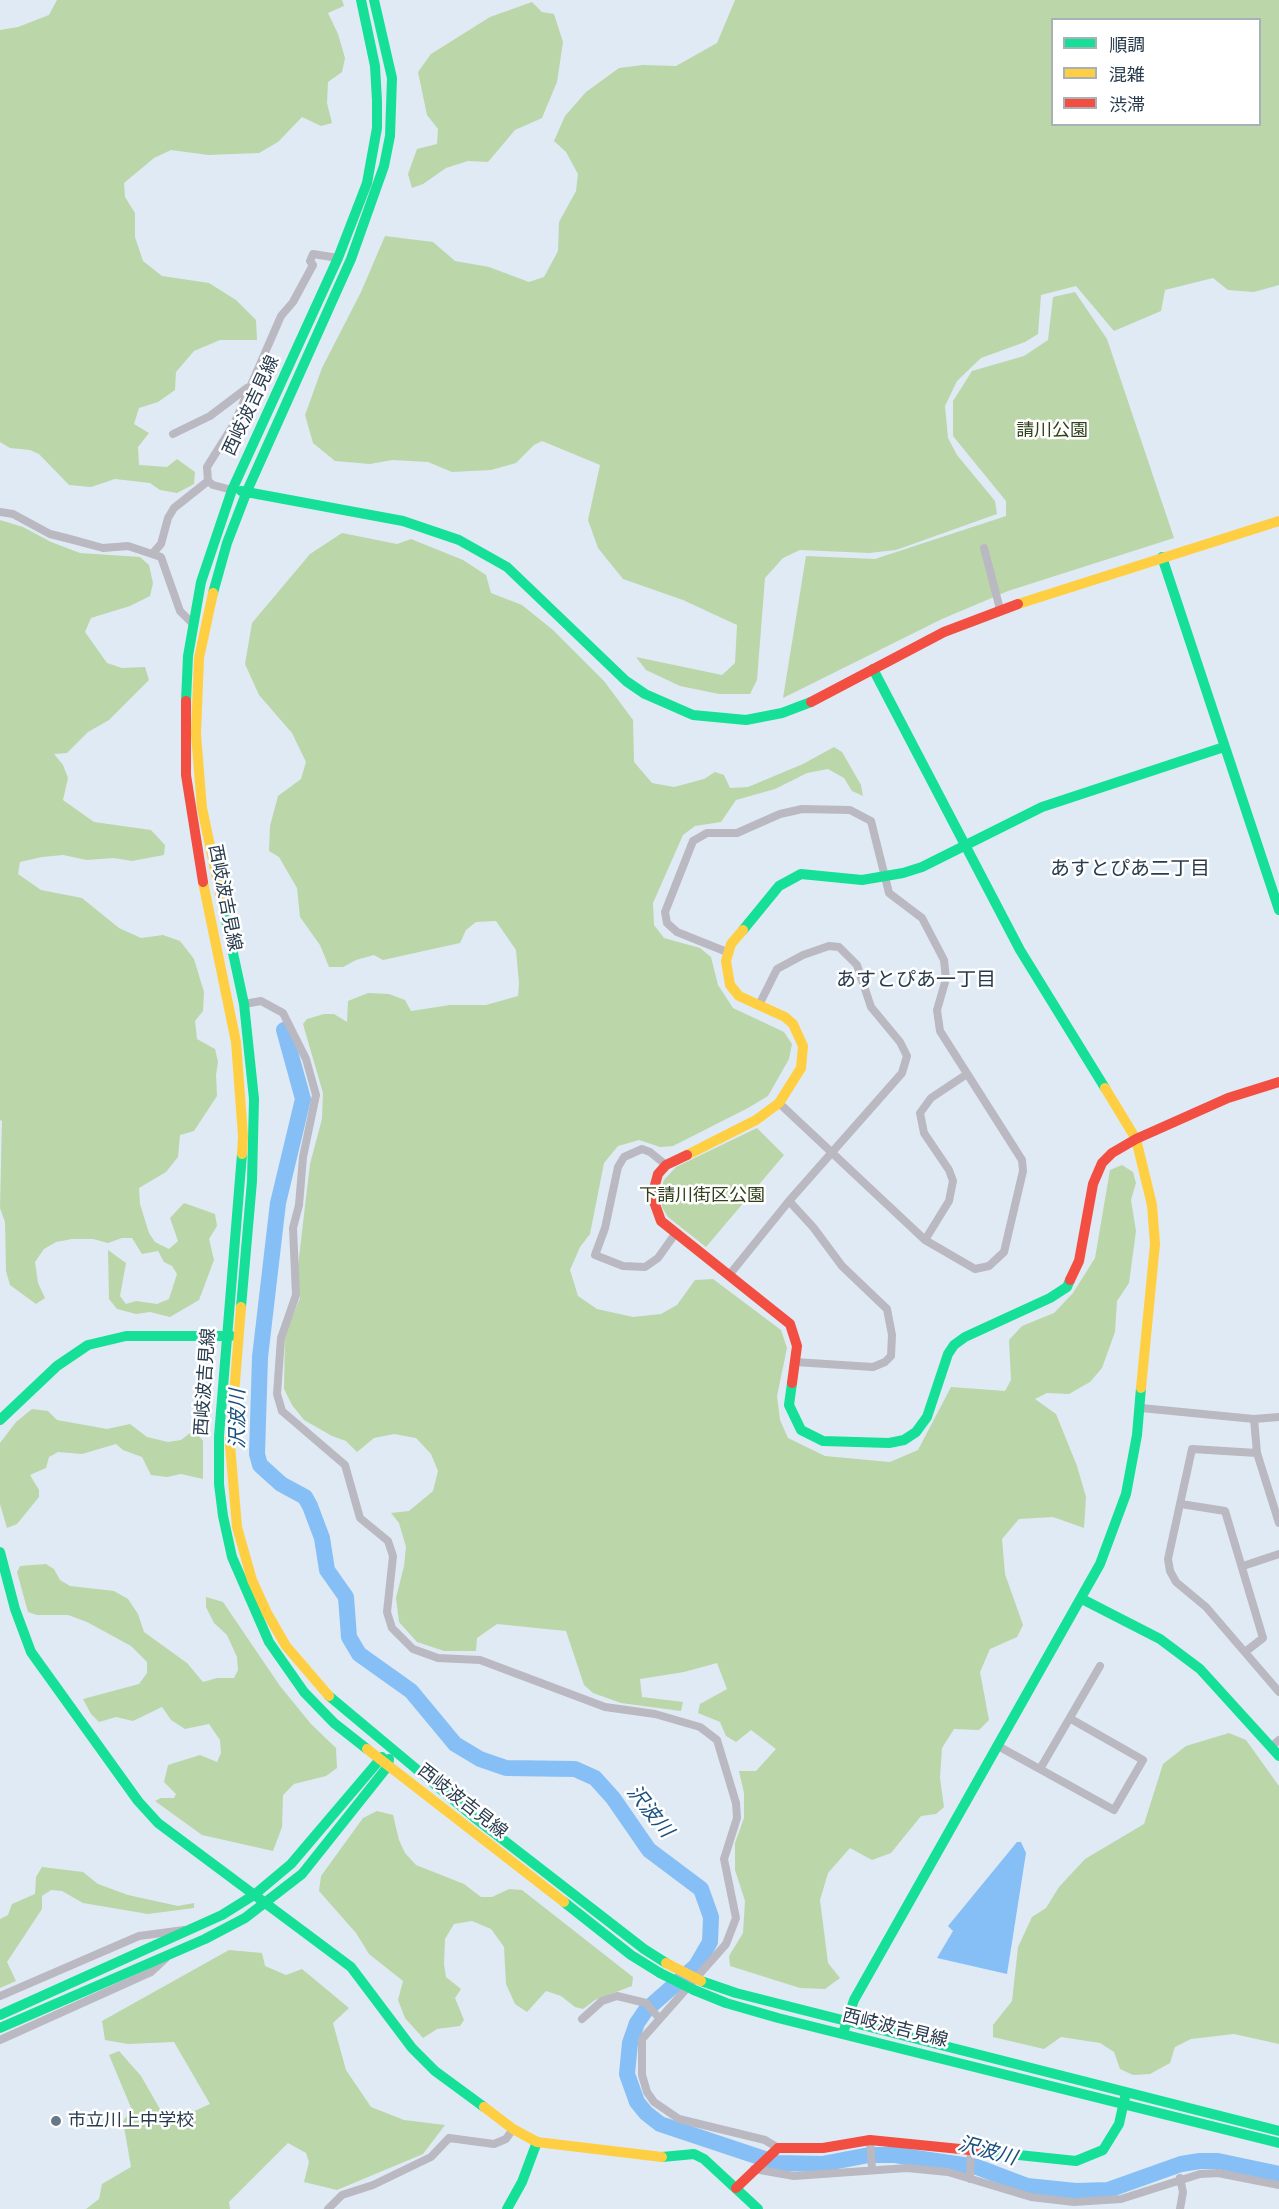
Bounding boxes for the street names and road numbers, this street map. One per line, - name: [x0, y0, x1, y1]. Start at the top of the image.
- street label: 西岐波吉見線: [219, 352, 285, 460]
- street label: 西岐波吉見線: [203, 843, 245, 953]
- street label: 西岐波吉見線: [191, 1327, 221, 1437]
- street label: 西岐波吉見線: [413, 1760, 511, 1844]
- street label: 西岐波吉見線: [840, 2005, 950, 2053]

